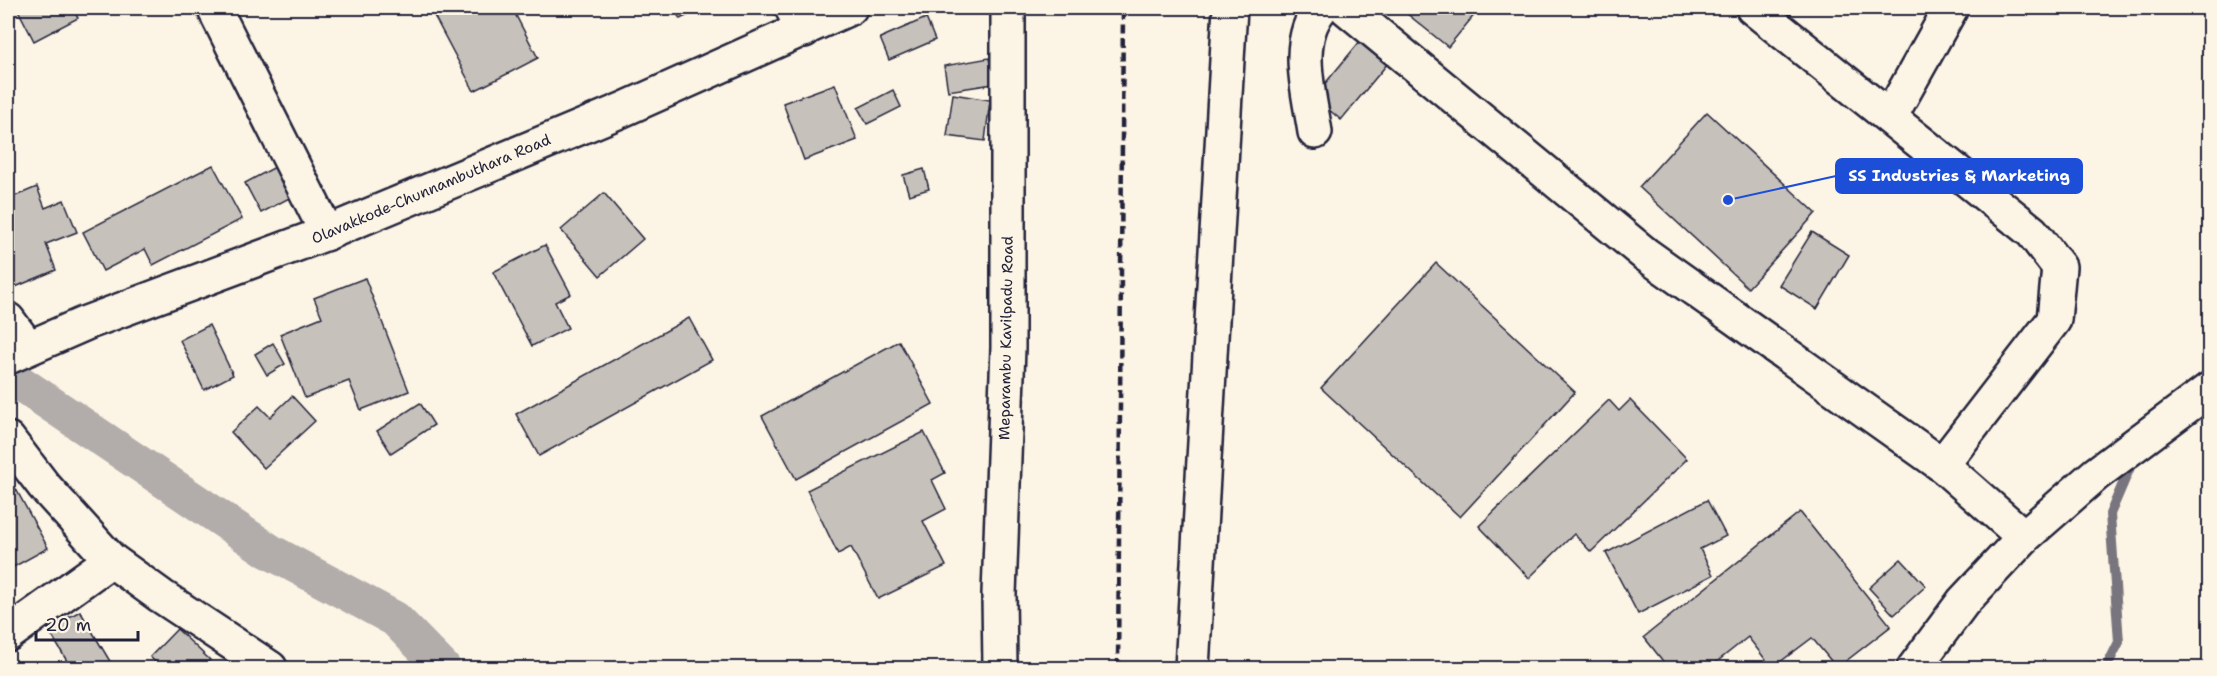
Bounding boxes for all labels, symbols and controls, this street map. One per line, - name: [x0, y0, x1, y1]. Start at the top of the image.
- street label: Olavakkode-Chunnambuthara Road: [308, 129, 554, 249]
- callout: SS Industries & Marketing: [1836, 159, 2082, 193]
- text: SS Industries & Marketing: [1848, 165, 2070, 186]
- street label: Meparambu Kavilpadu Road: [994, 235, 1018, 440]
- scale bar: [36, 604, 138, 642]
- text: 20 m: [45, 613, 91, 637]

